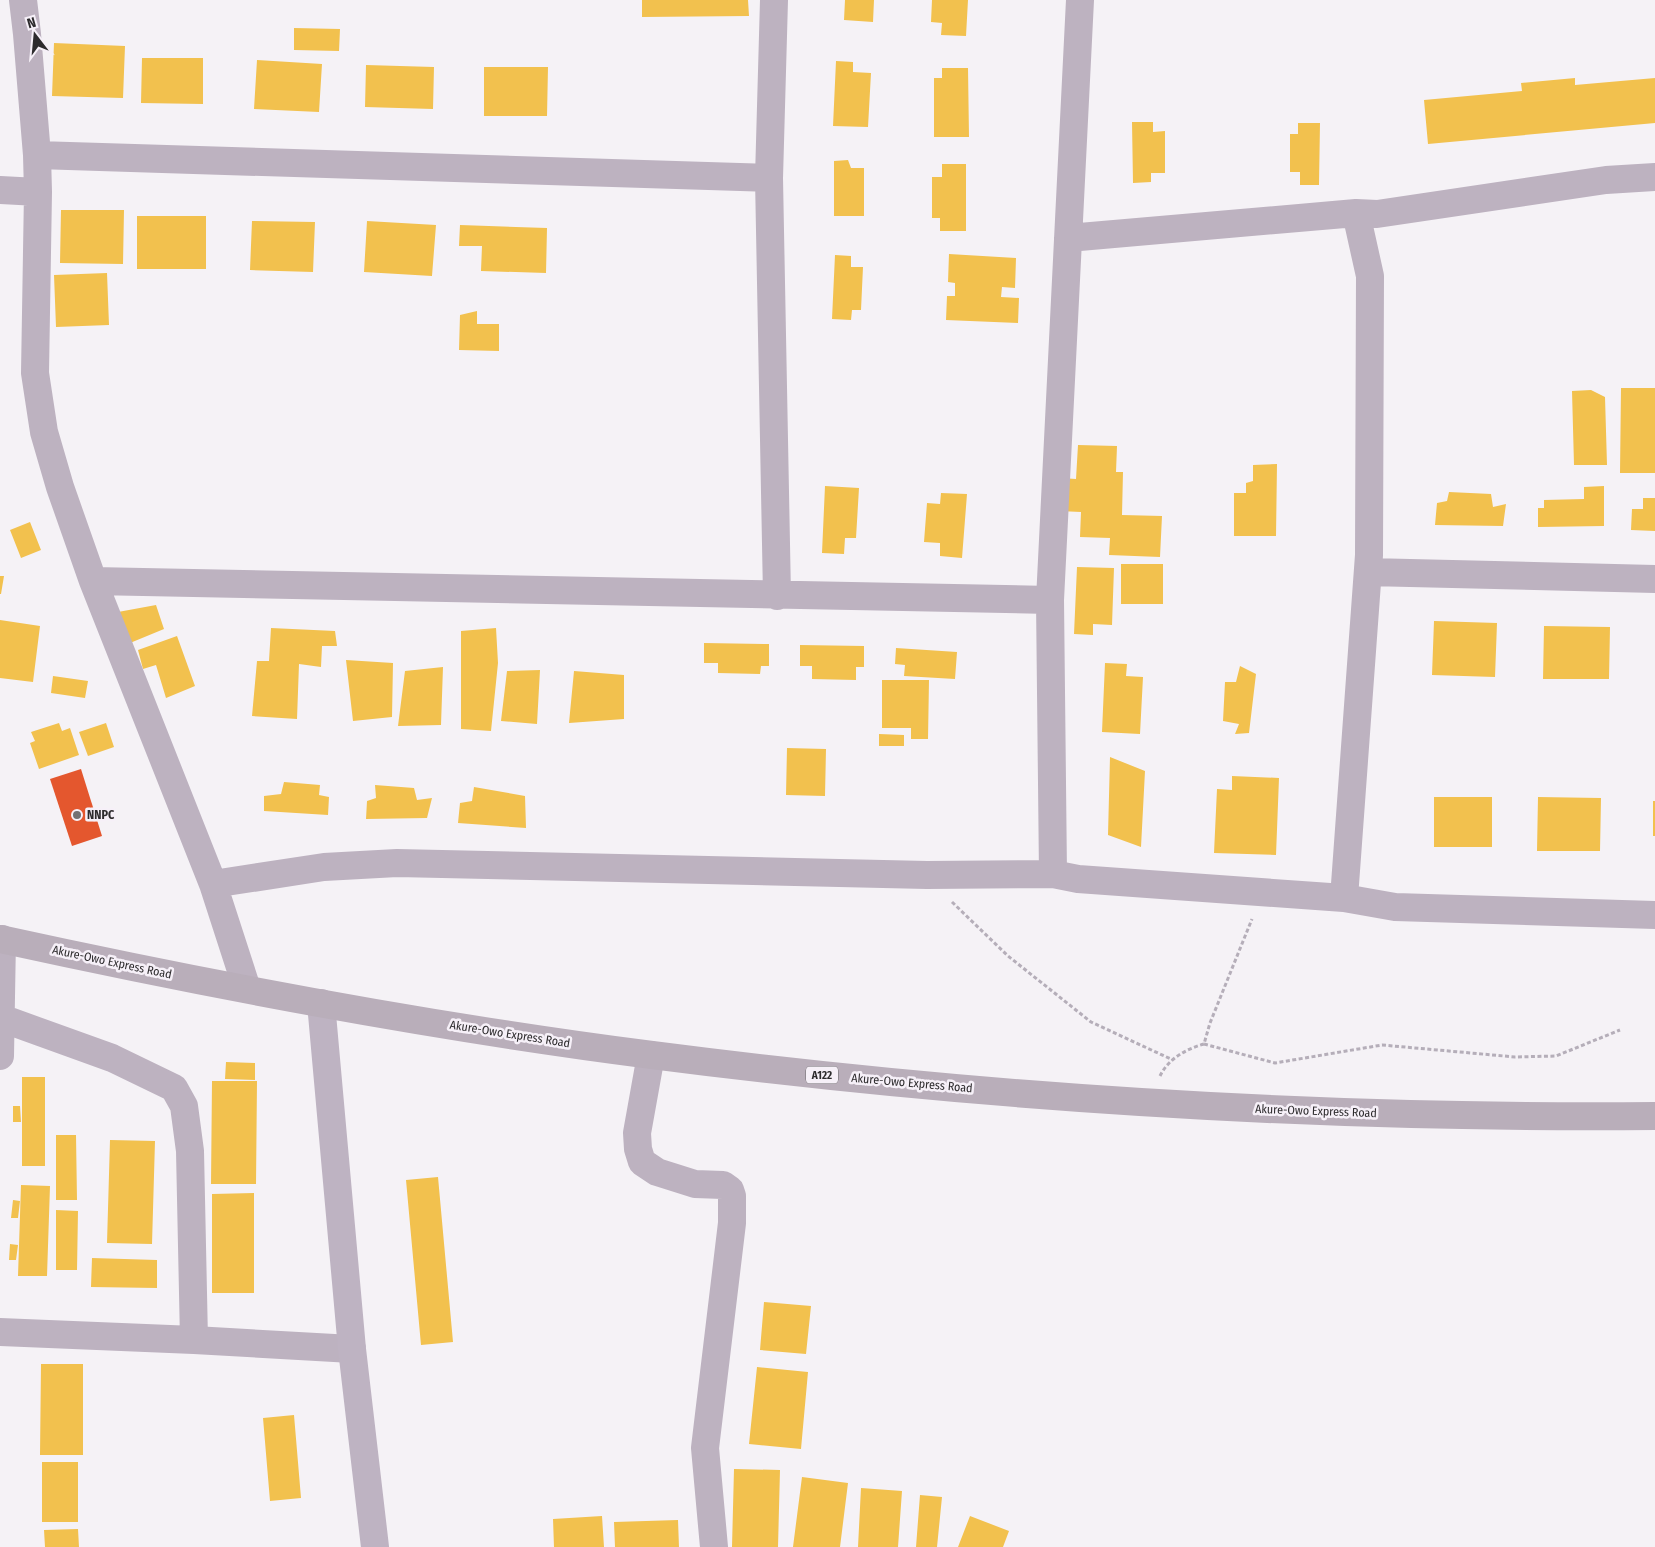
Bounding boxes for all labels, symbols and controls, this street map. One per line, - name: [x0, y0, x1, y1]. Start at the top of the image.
- north arrow: [10, 10, 60, 60]
- text: N: [25, 14, 38, 32]
- place label: NNPC: [87, 808, 115, 822]
- marker: NNPC: [71, 809, 83, 821]
- street label: Akure-Owo Express Road: [51, 942, 173, 982]
- street label: Akure-Owo Express Road: [449, 1018, 571, 1050]
- road number: A122: [806, 1066, 838, 1084]
- street label: Akure-Owo Express Road: [851, 1071, 973, 1095]
- street label: Akure-Owo Express Road: [1255, 1102, 1377, 1120]

